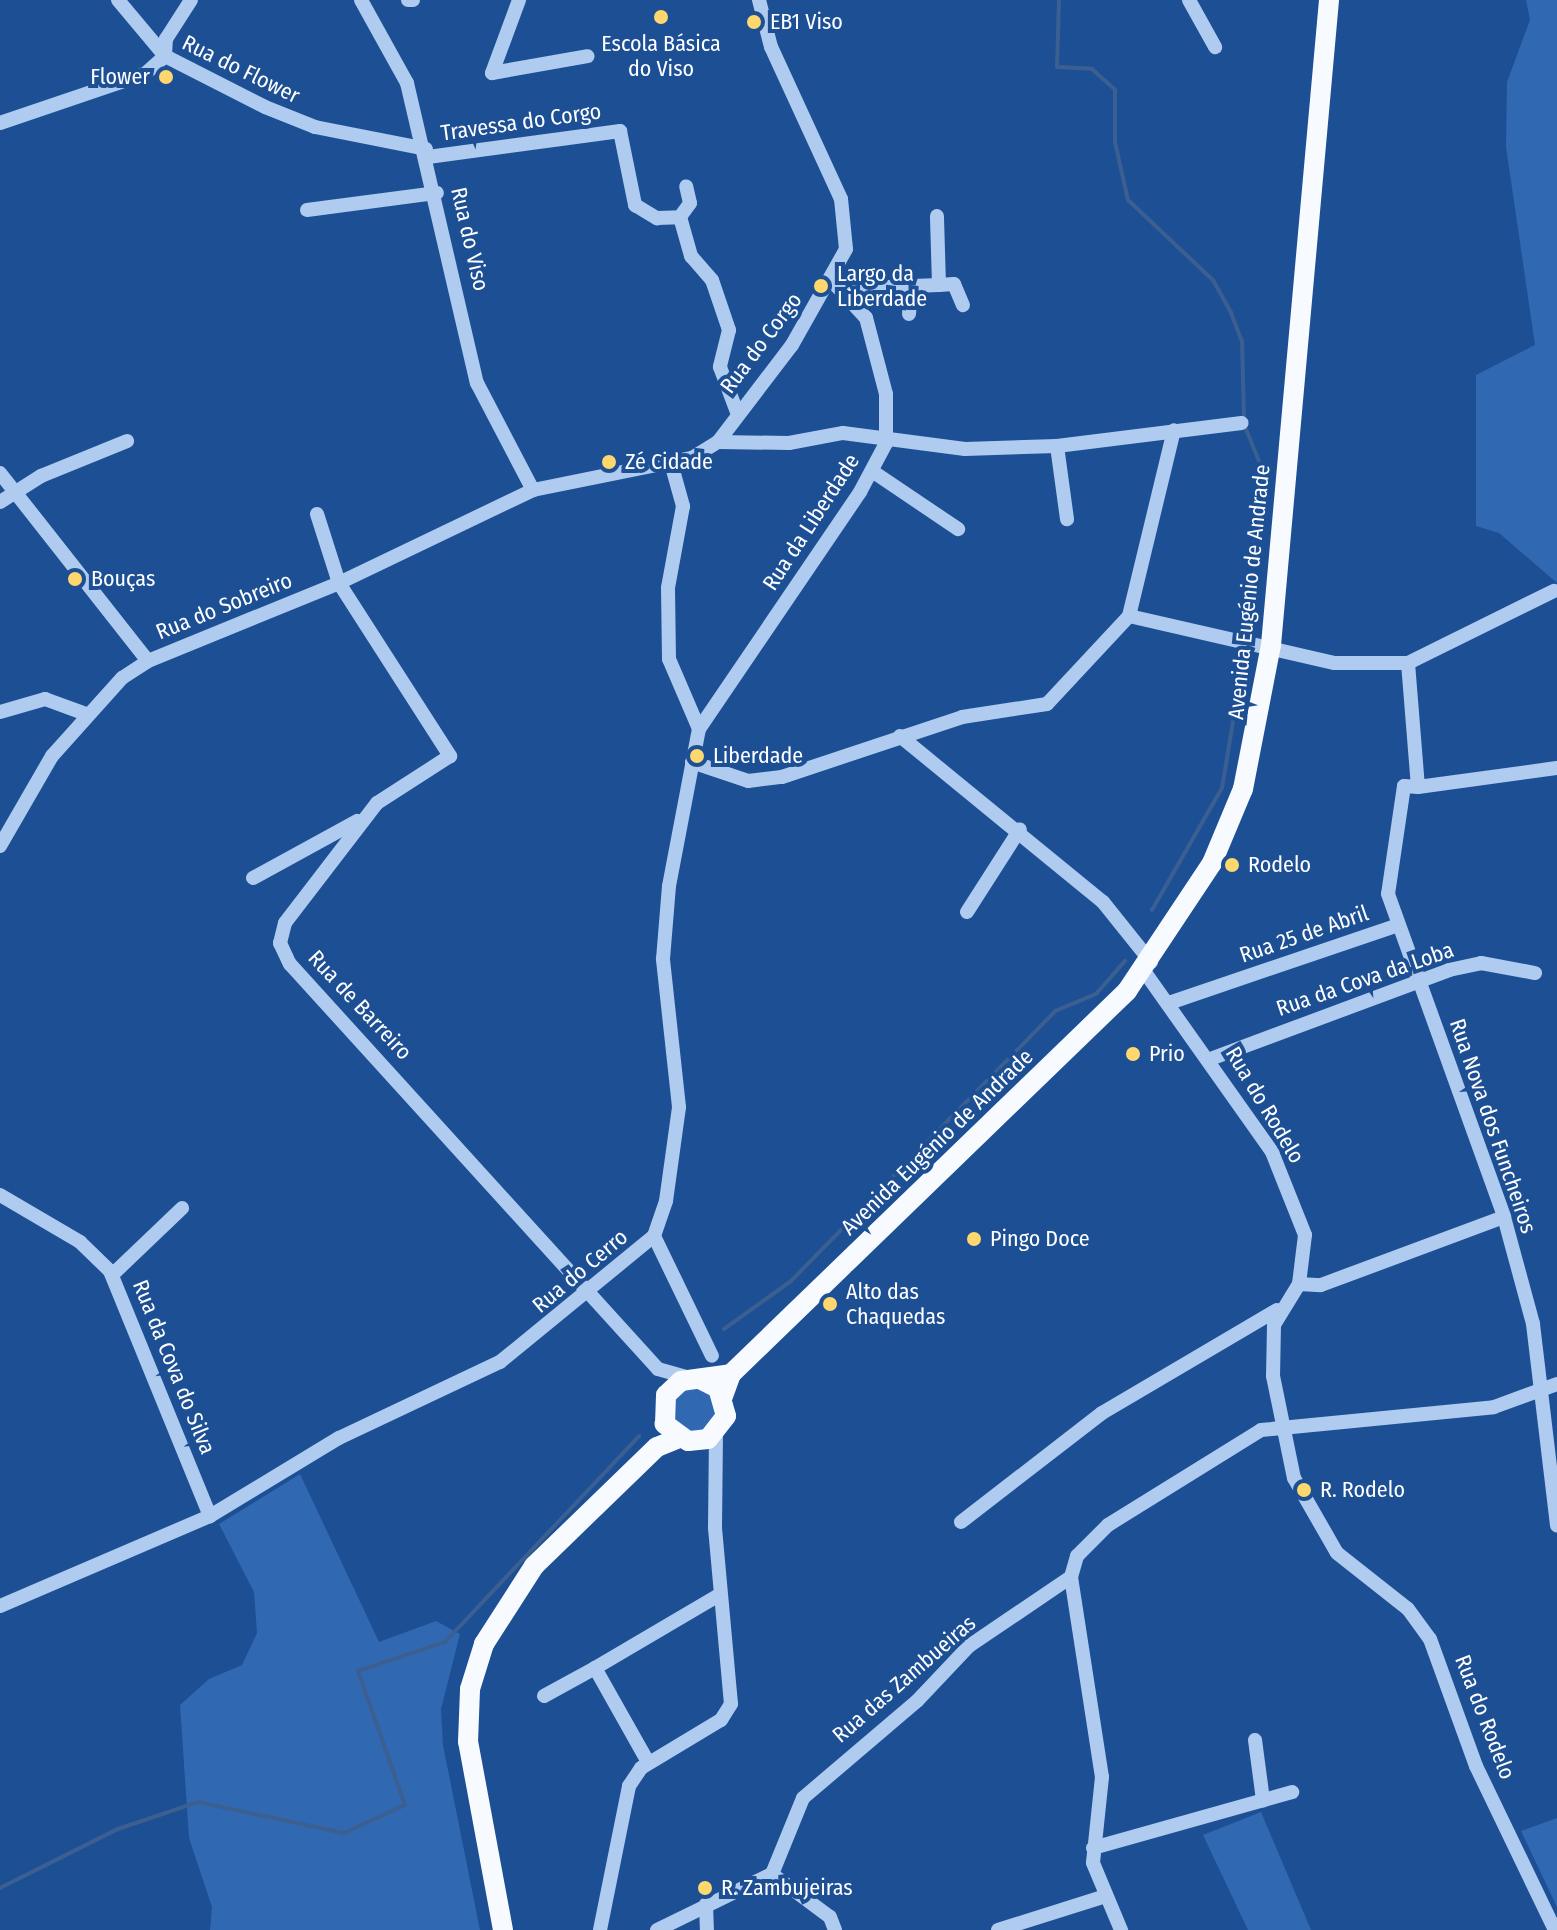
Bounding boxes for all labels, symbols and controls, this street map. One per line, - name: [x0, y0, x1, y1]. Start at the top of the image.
- marker: Escola Básica do Viso: [652, 8, 670, 26]
- place label: EB1 Viso: [770, 9, 843, 35]
- marker: EB1 Viso: [745, 13, 763, 31]
- street label: Rua do Flower: [178, 29, 304, 109]
- place label: Escola Básica do Viso: [601, 30, 721, 82]
- place label: Flower: [90, 64, 150, 90]
- marker: Flower: [157, 68, 175, 86]
- street label: Travessa do Corgo: [439, 98, 603, 146]
- street label: Rua do Viso: [445, 185, 495, 293]
- place label: Largo da Liberdade: [837, 260, 927, 312]
- marker: Largo da Liberdade: [812, 277, 830, 295]
- street label: Rua do Corgo: [715, 287, 807, 399]
- place label: Zé Cidade: [625, 449, 713, 475]
- street label: Rua da Liberdade: [757, 449, 865, 595]
- marker: Zé Cidade: [600, 453, 618, 471]
- street label: Avenida Eugénio de Andrade: [1222, 463, 1276, 721]
- place label: Bouças: [91, 566, 155, 592]
- street label: Rua do Sobreiro: [152, 567, 296, 645]
- marker: Bouças: [66, 570, 84, 588]
- place label: Liberdade: [713, 743, 803, 769]
- marker: Liberdade: [688, 747, 706, 765]
- place label: Rodelo: [1248, 852, 1311, 878]
- marker: Rodelo: [1223, 856, 1241, 874]
- street label: Rua 25 de Abril: [1236, 900, 1372, 968]
- street label: Rua da Cova da Loba: [1273, 936, 1457, 1022]
- street label: Rua de Barreiro: [303, 945, 417, 1065]
- street label: Rua Nova dos Funcheiros: [1444, 1015, 1542, 1237]
- place label: Prio: [1149, 1041, 1185, 1067]
- street label: Rua do Rodelo: [1220, 1042, 1310, 1168]
- street label: Avenida Eugénio de Andrade: [836, 1043, 1038, 1241]
- marker: Prio: [1124, 1045, 1142, 1063]
- street label: Rua do Cerro: [527, 1224, 633, 1318]
- place label: Pingo Doce: [990, 1226, 1090, 1252]
- marker: Pingo Doce: [965, 1230, 983, 1248]
- street label: Rua da Cova do Silva: [127, 1276, 221, 1458]
- place label: Alto das Chaquedas: [846, 1278, 945, 1330]
- marker: Alto das Chaquedas: [821, 1295, 839, 1313]
- place label: R. Rodelo: [1320, 1477, 1405, 1503]
- marker: R. Rodelo: [1295, 1481, 1313, 1499]
- street label: Rua das Zambueiras: [827, 1610, 981, 1748]
- street label: Rua do Rodelo: [1449, 1651, 1521, 1783]
- place label: R. Zambujeiras: [721, 1875, 853, 1901]
- marker: R. Zambujeiras: [696, 1879, 714, 1897]

